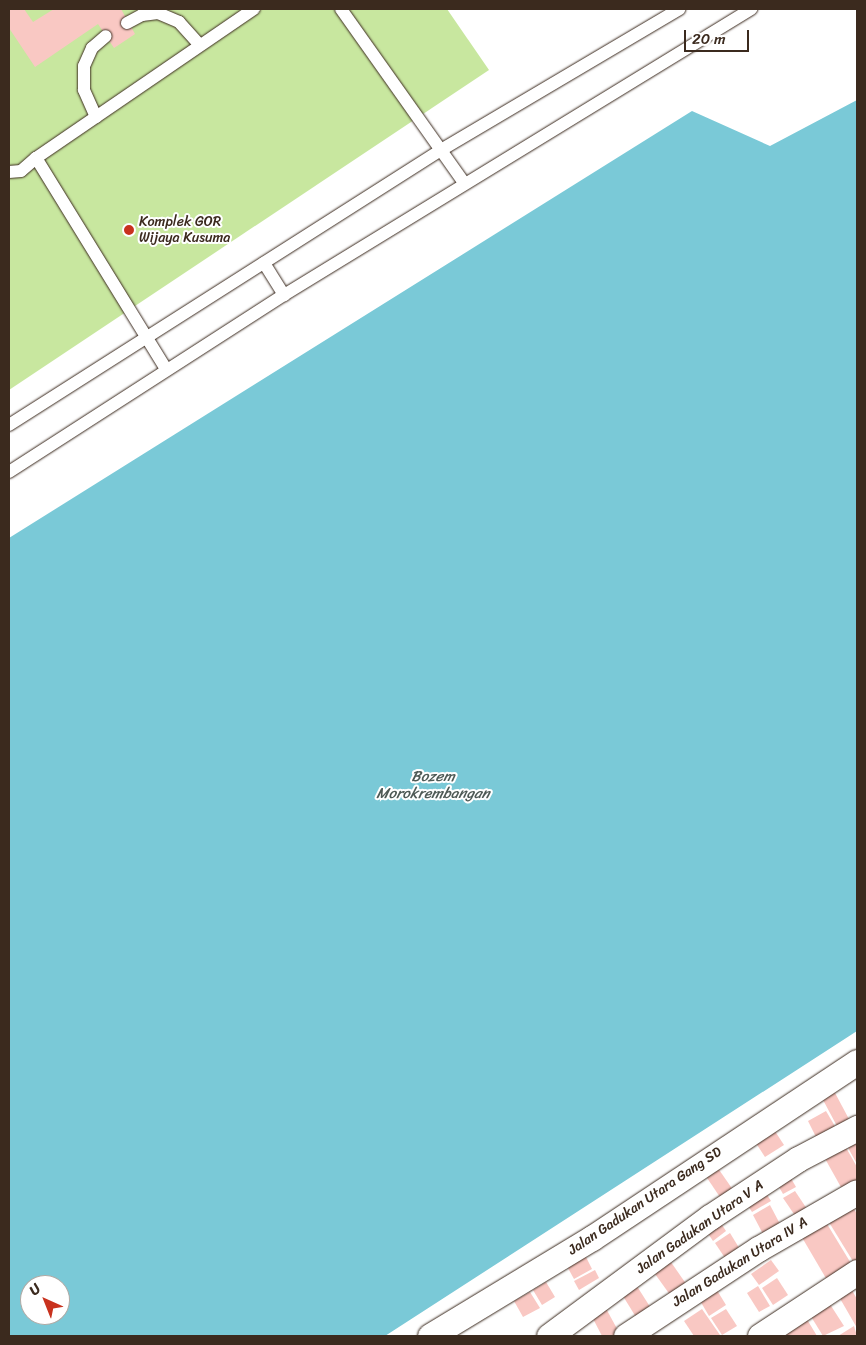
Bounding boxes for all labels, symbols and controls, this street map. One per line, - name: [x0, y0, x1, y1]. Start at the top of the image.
- scale bar: [686, 20, 751, 52]
- text: 20 m: [692, 26, 726, 52]
- place label: Komplek GOR Wijaya Kusuma: [139, 214, 231, 246]
- marker: Komplek GOR Wijaya Kusuma: [123, 224, 135, 236]
- water label: Bozem Morokrembangan: [376, 767, 490, 802]
- street label: Jalan Gadukan Utara Gang SD: [565, 1143, 725, 1259]
- street label: Jalan Gadukan Utara V A: [633, 1176, 767, 1278]
- street label: Jalan Gadukan Utara IV A: [669, 1213, 811, 1311]
- north arrow: [20, 1275, 70, 1325]
- text: U: [23, 1277, 47, 1302]

